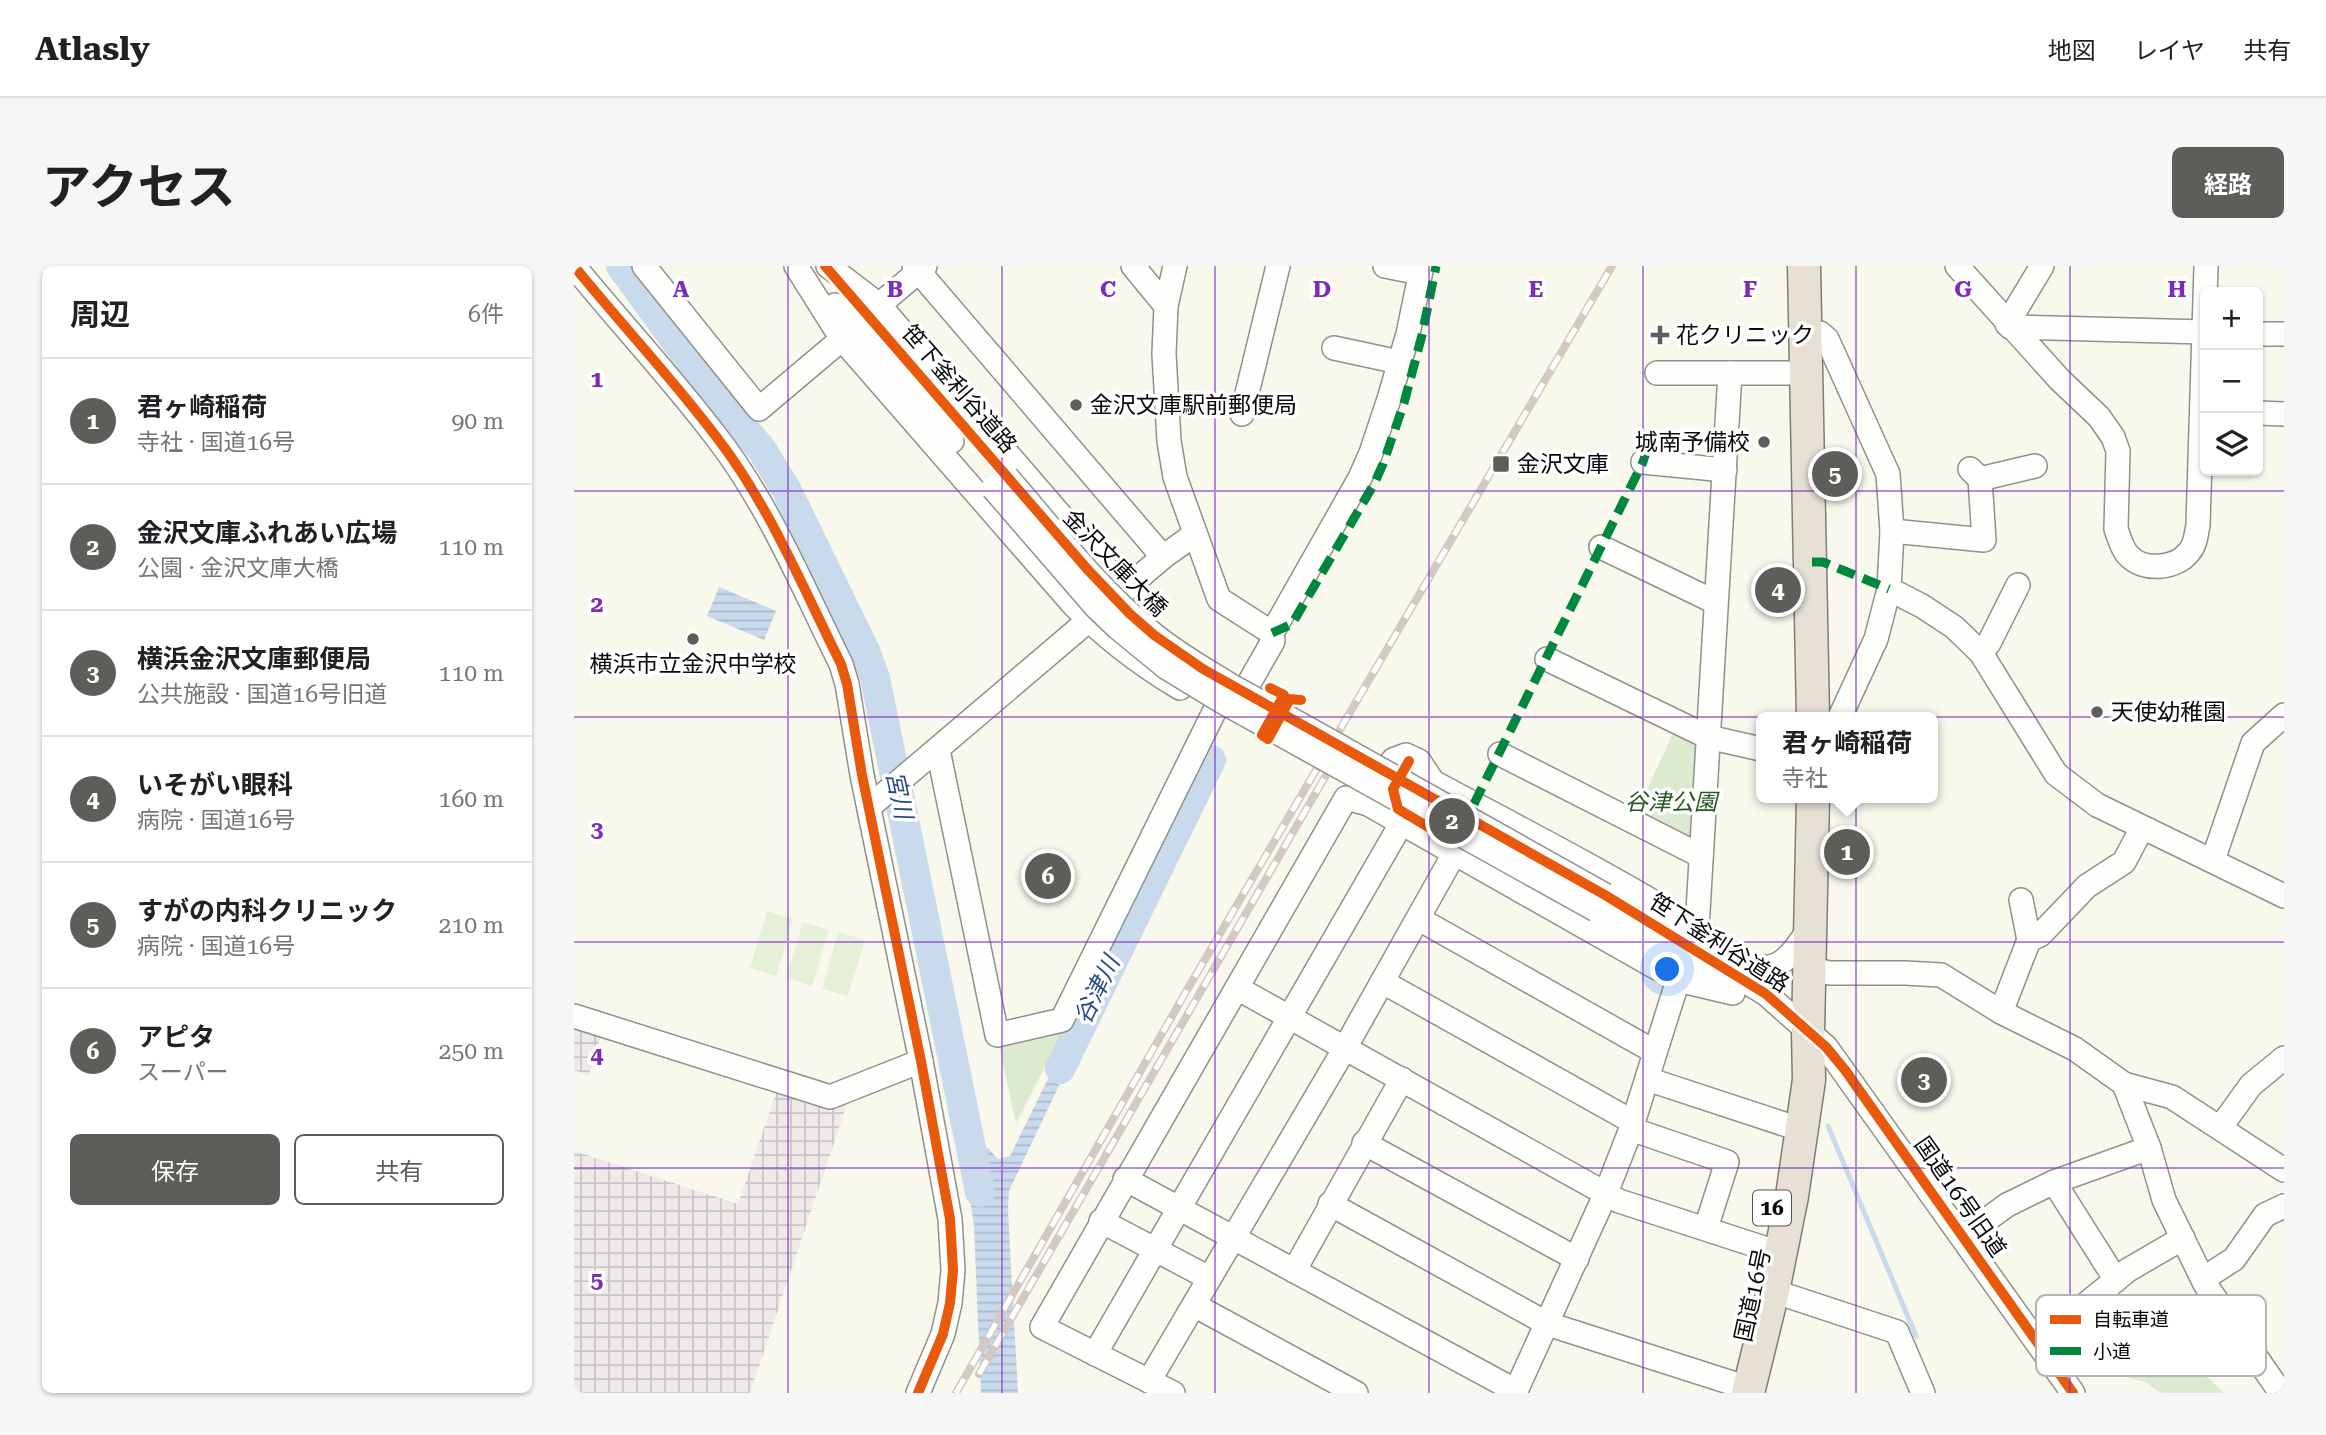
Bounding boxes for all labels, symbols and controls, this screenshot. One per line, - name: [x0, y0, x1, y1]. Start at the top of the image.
- text: Atlasly: [35, 29, 150, 68]
- text: 地図: [2048, 37, 2096, 65]
- text: レイヤ: [2134, 37, 2205, 65]
- text: 共有: [2243, 37, 2291, 65]
- button: 経路: [2172, 147, 2284, 218]
- text: アクセス: [42, 159, 236, 216]
- text: A: [673, 276, 690, 303]
- text: B: [887, 276, 903, 303]
- text: C: [1100, 276, 1116, 303]
- text: D: [1313, 276, 1331, 303]
- text: E: [1529, 276, 1543, 303]
- text: F: [1743, 276, 1757, 303]
- text: G: [1954, 276, 1972, 303]
- text: H: [2168, 276, 2187, 303]
- map controls: [2200, 287, 2263, 476]
- button: +: [2200, 287, 2263, 350]
- text: 周辺: [70, 297, 130, 332]
- text: 6件: [468, 301, 504, 328]
- street label: 笹下釜利谷道路: [896, 319, 1022, 459]
- place label: 花クリニック: [1676, 322, 1814, 349]
- marker: 花クリニック: [1650, 325, 1670, 345]
- button: −: [2200, 350, 2263, 413]
- text: 1: [591, 366, 604, 393]
- text: 君ヶ崎稲荷: [137, 392, 267, 422]
- place label: 金沢文庫駅前郵便局: [1090, 392, 1297, 419]
- marker: 金沢文庫駅前郵便局: [1068, 397, 1084, 413]
- text: 1: [87, 408, 99, 435]
- text: 90 m: [451, 408, 504, 435]
- button: layers: [2200, 413, 2263, 476]
- text: 寺社 · 国道16号: [137, 429, 295, 456]
- place label: 城南予備校: [1635, 429, 1750, 456]
- marker: 城南予備校: [1756, 434, 1772, 450]
- pin: 5: [1812, 448, 1858, 500]
- place label: 金沢文庫: [1517, 451, 1609, 478]
- marker: 金沢文庫: [1491, 454, 1511, 474]
- street label: 金沢文庫大橋: [1057, 504, 1173, 622]
- text: 金沢文庫ふれあい広場: [137, 518, 397, 548]
- text: 2: [87, 534, 99, 561]
- text: 110 m: [439, 534, 504, 561]
- text: 公園 · 金沢文庫大橋: [137, 555, 338, 582]
- pin: 4: [1755, 564, 1801, 616]
- text: 2: [591, 591, 603, 618]
- marker: 横浜市立金沢中学校: [685, 631, 701, 647]
- text: 横浜金沢文庫郵便局: [137, 644, 371, 674]
- place label: 横浜市立金沢中学校: [590, 651, 797, 678]
- text: 3: [87, 660, 99, 687]
- text: 110 m: [439, 660, 504, 687]
- text: 公共施設 · 国道16号旧道: [137, 681, 387, 708]
- place label: 天使幼稚園: [2111, 699, 2226, 726]
- marker: 天使幼稚園: [2089, 704, 2105, 720]
- popup: [1756, 712, 1938, 803]
- text: 君ヶ崎稲荷: [1782, 728, 1912, 758]
- text: 寺社: [1782, 765, 1828, 792]
- water label: 宮川: [880, 769, 918, 824]
- text: いそがい眼科: [137, 770, 293, 800]
- text: 4: [87, 786, 99, 813]
- text: 160 m: [439, 786, 504, 813]
- park label: 谷津公園: [1625, 789, 1720, 816]
- pin: 2: [1429, 795, 1475, 847]
- text: 病院 · 国道16号: [137, 807, 295, 834]
- text: 3: [591, 816, 604, 843]
- pin: 1: [1824, 826, 1870, 878]
- pin: 6: [1025, 850, 1071, 902]
- street label: 笹下釜利谷道路: [1644, 888, 1794, 998]
- text: すがの内科クリニック: [137, 896, 397, 926]
- text: 5: [87, 912, 99, 939]
- text: 210 m: [439, 912, 504, 939]
- text: 病院 · 国道16号: [137, 933, 295, 960]
- water label: 谷津川: [1069, 949, 1127, 1028]
- your location: [1650, 952, 1684, 986]
- text: アピタ: [137, 1022, 215, 1052]
- text: 6: [87, 1038, 99, 1065]
- text: 250 m: [439, 1038, 504, 1065]
- text: 4: [591, 1042, 604, 1069]
- pin: 3: [1901, 1054, 1947, 1106]
- text: スーパー: [137, 1059, 229, 1086]
- street label: 国道16号旧道: [1909, 1132, 2011, 1262]
- button: 保存: [70, 1134, 280, 1205]
- button: 共有: [294, 1134, 504, 1205]
- road number: 16: [1753, 1191, 1791, 1226]
- street label: 国道16号: [1730, 1246, 1776, 1344]
- text: 5: [591, 1267, 604, 1294]
- legend: [2036, 1295, 2266, 1376]
- text: 自転車道: [2093, 1308, 2169, 1331]
- text: 小道: [2093, 1340, 2131, 1363]

